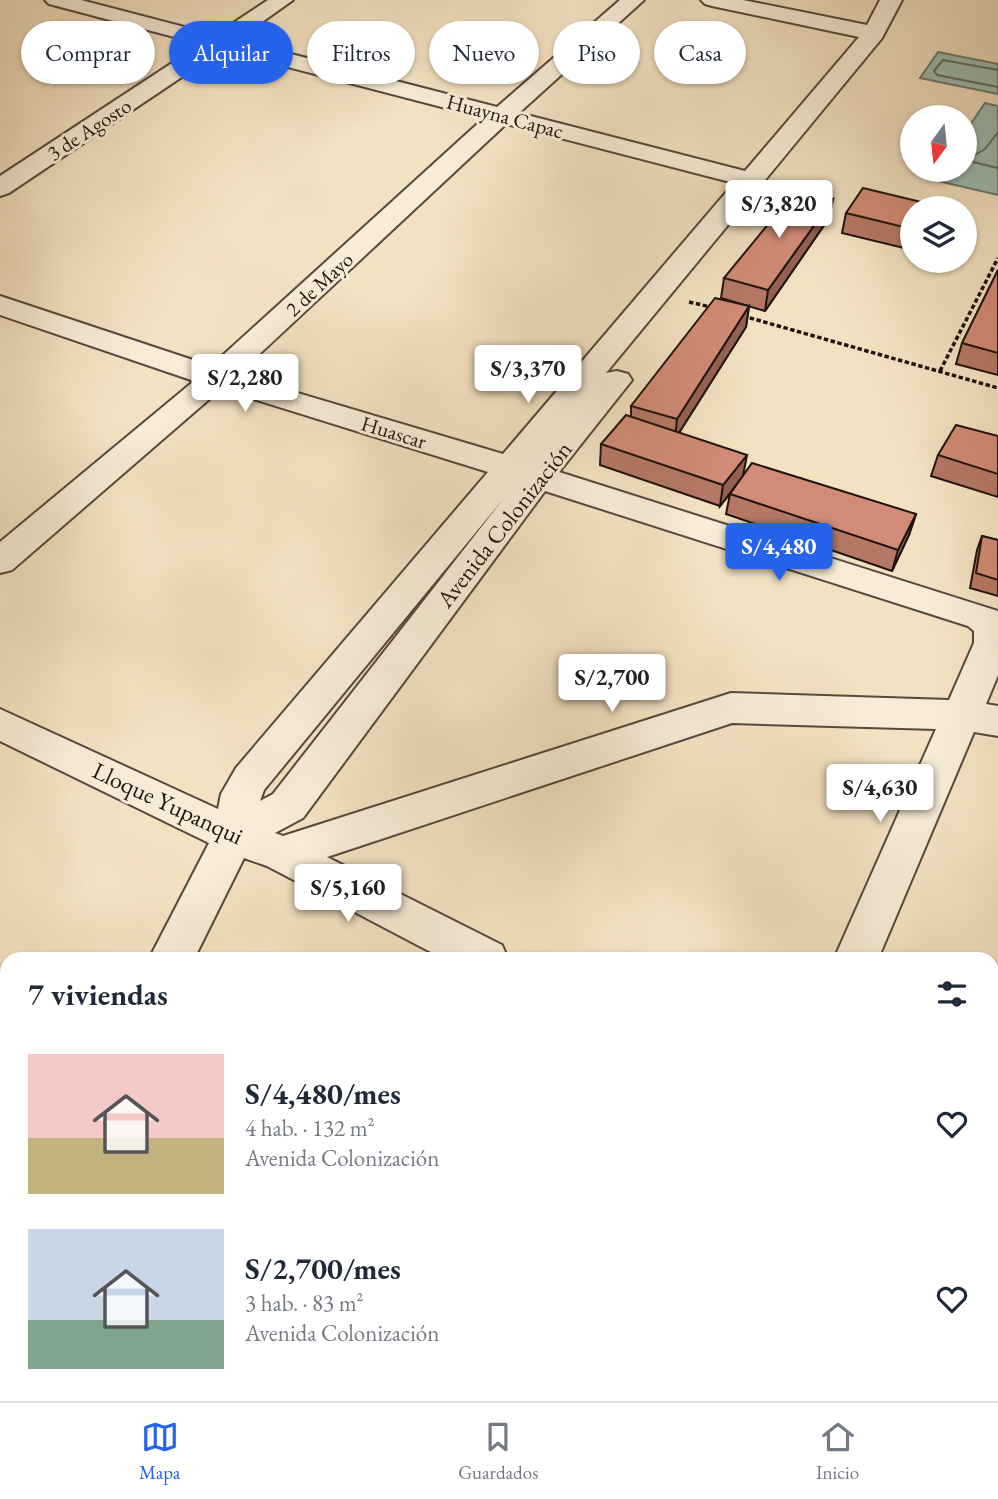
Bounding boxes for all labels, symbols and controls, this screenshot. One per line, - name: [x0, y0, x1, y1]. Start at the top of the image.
- chip: Comprar: [21, 21, 155, 84]
- chip: Alquilar: [169, 21, 293, 84]
- chip: Filtros: [307, 21, 415, 84]
- chip: Nuevo: [429, 21, 539, 84]
- chip: Piso: [553, 21, 640, 84]
- chip: Casa: [654, 21, 746, 84]
- street label: Huayna Capac: [444, 87, 566, 145]
- street label: 3 de Agosto: [42, 92, 136, 166]
- north arrow: [900, 105, 976, 182]
- map controls: [900, 105, 977, 273]
- pin: S/3,820: [714, 180, 844, 240]
- text: S/3,820: [741, 188, 817, 218]
- button: layers: [900, 196, 977, 273]
- street label: 2 de Mayo: [279, 246, 359, 322]
- pin: S/3,370: [463, 346, 593, 405]
- text: S/3,370: [490, 353, 566, 383]
- pin: S/2,280: [180, 354, 310, 414]
- text: S/2,280: [207, 362, 283, 392]
- street label: Huascar: [358, 409, 430, 455]
- street label: Avenida Colonización: [429, 434, 579, 614]
- pin: S/4,480: [714, 524, 844, 583]
- text: S/4,480: [741, 531, 817, 561]
- pin: S/2,700: [547, 654, 677, 714]
- text: S/2,700: [574, 662, 650, 692]
- street label: Lloque Yupanqui: [88, 755, 248, 851]
- pin: S/4,630: [815, 764, 945, 824]
- text: S/4,630: [842, 772, 918, 802]
- pin: S/5,160: [283, 864, 413, 924]
- text: S/5,160: [310, 872, 386, 902]
- text: 7 viviendas: [28, 975, 168, 1014]
- icon: filters: [933, 975, 971, 1013]
- text: S/4,480/mes: [245, 1074, 401, 1113]
- icon: home: [84, 1082, 168, 1166]
- icon: heart: [933, 1105, 971, 1143]
- text: 4 hab. · 132 m²: [245, 1113, 375, 1143]
- text: Avenida Colonización: [245, 1143, 439, 1173]
- text: S/2,700/mes: [245, 1249, 401, 1288]
- icon: home: [84, 1257, 168, 1341]
- icon: heart: [933, 1280, 971, 1318]
- text: 3 hab. · 83 m²: [245, 1288, 364, 1318]
- text: Avenida Colonización: [245, 1318, 439, 1348]
- tab: Mapa: [139, 1418, 180, 1485]
- tab: Guardados: [458, 1418, 538, 1485]
- tab: Inicio: [816, 1418, 859, 1485]

